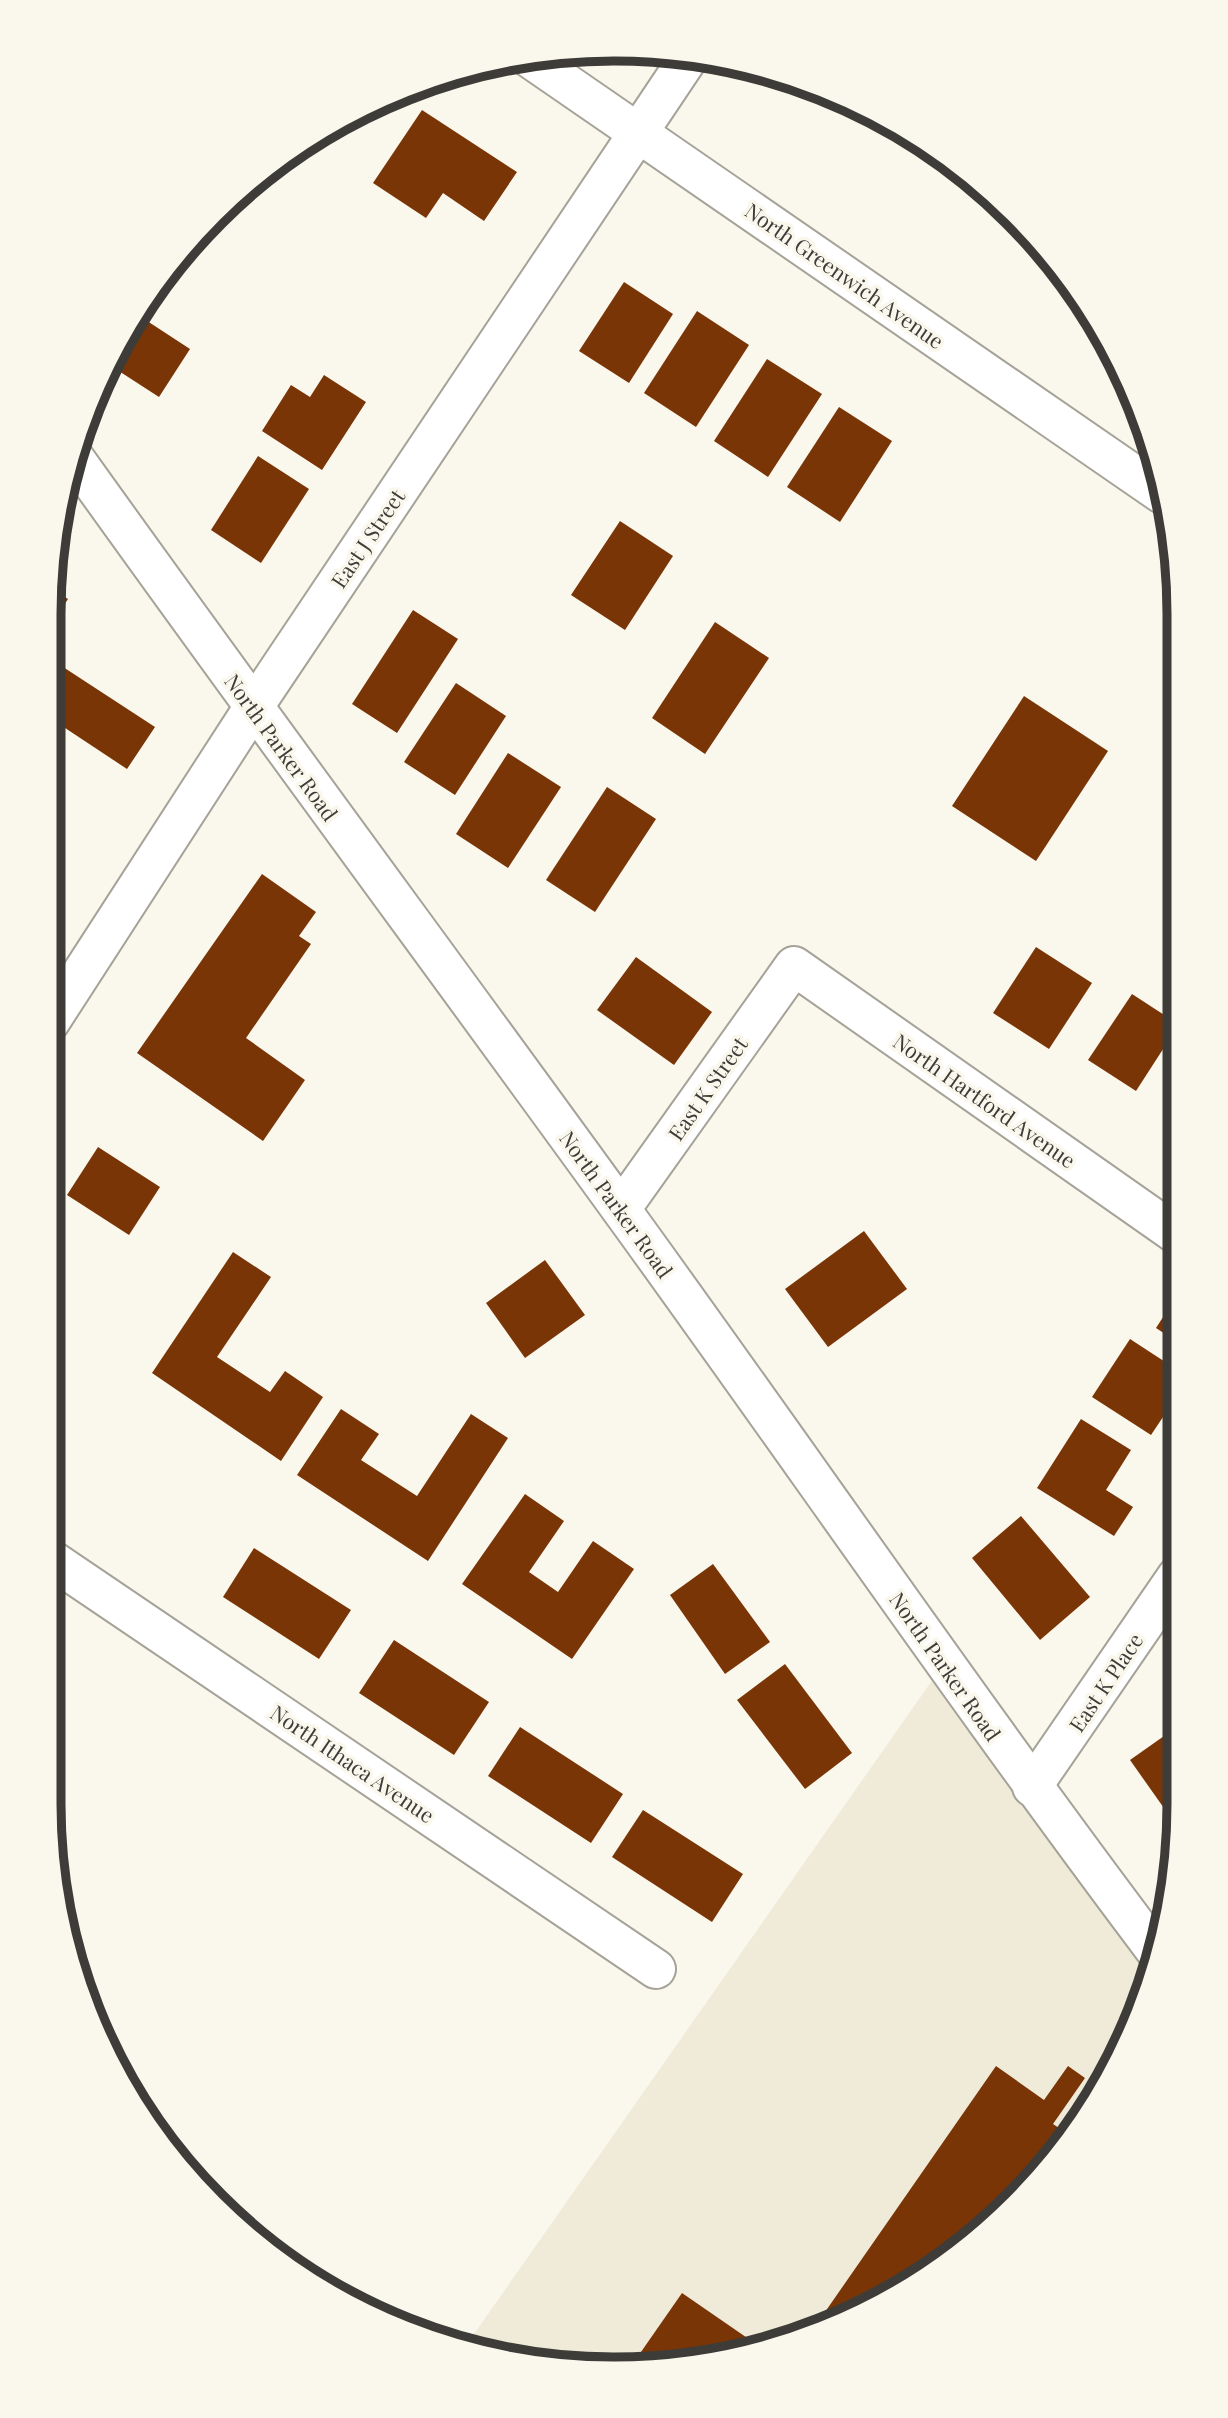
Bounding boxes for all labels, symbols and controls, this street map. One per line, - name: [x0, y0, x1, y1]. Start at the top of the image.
- street label: North Greenwich Avenue: [740, 196, 950, 354]
- street label: East J Street: [324, 483, 411, 593]
- street label: North Parker Road: [219, 668, 345, 826]
- street label: North Hartford Avenue: [888, 1026, 1082, 1174]
- street label: East K Street: [661, 1030, 753, 1145]
- street label: North Parker Road: [554, 1125, 680, 1283]
- street label: North Parker Road: [884, 1586, 1008, 1746]
- street label: East K Place: [1062, 1627, 1148, 1737]
- street label: North Ithaca Avenue: [266, 1698, 440, 1828]

